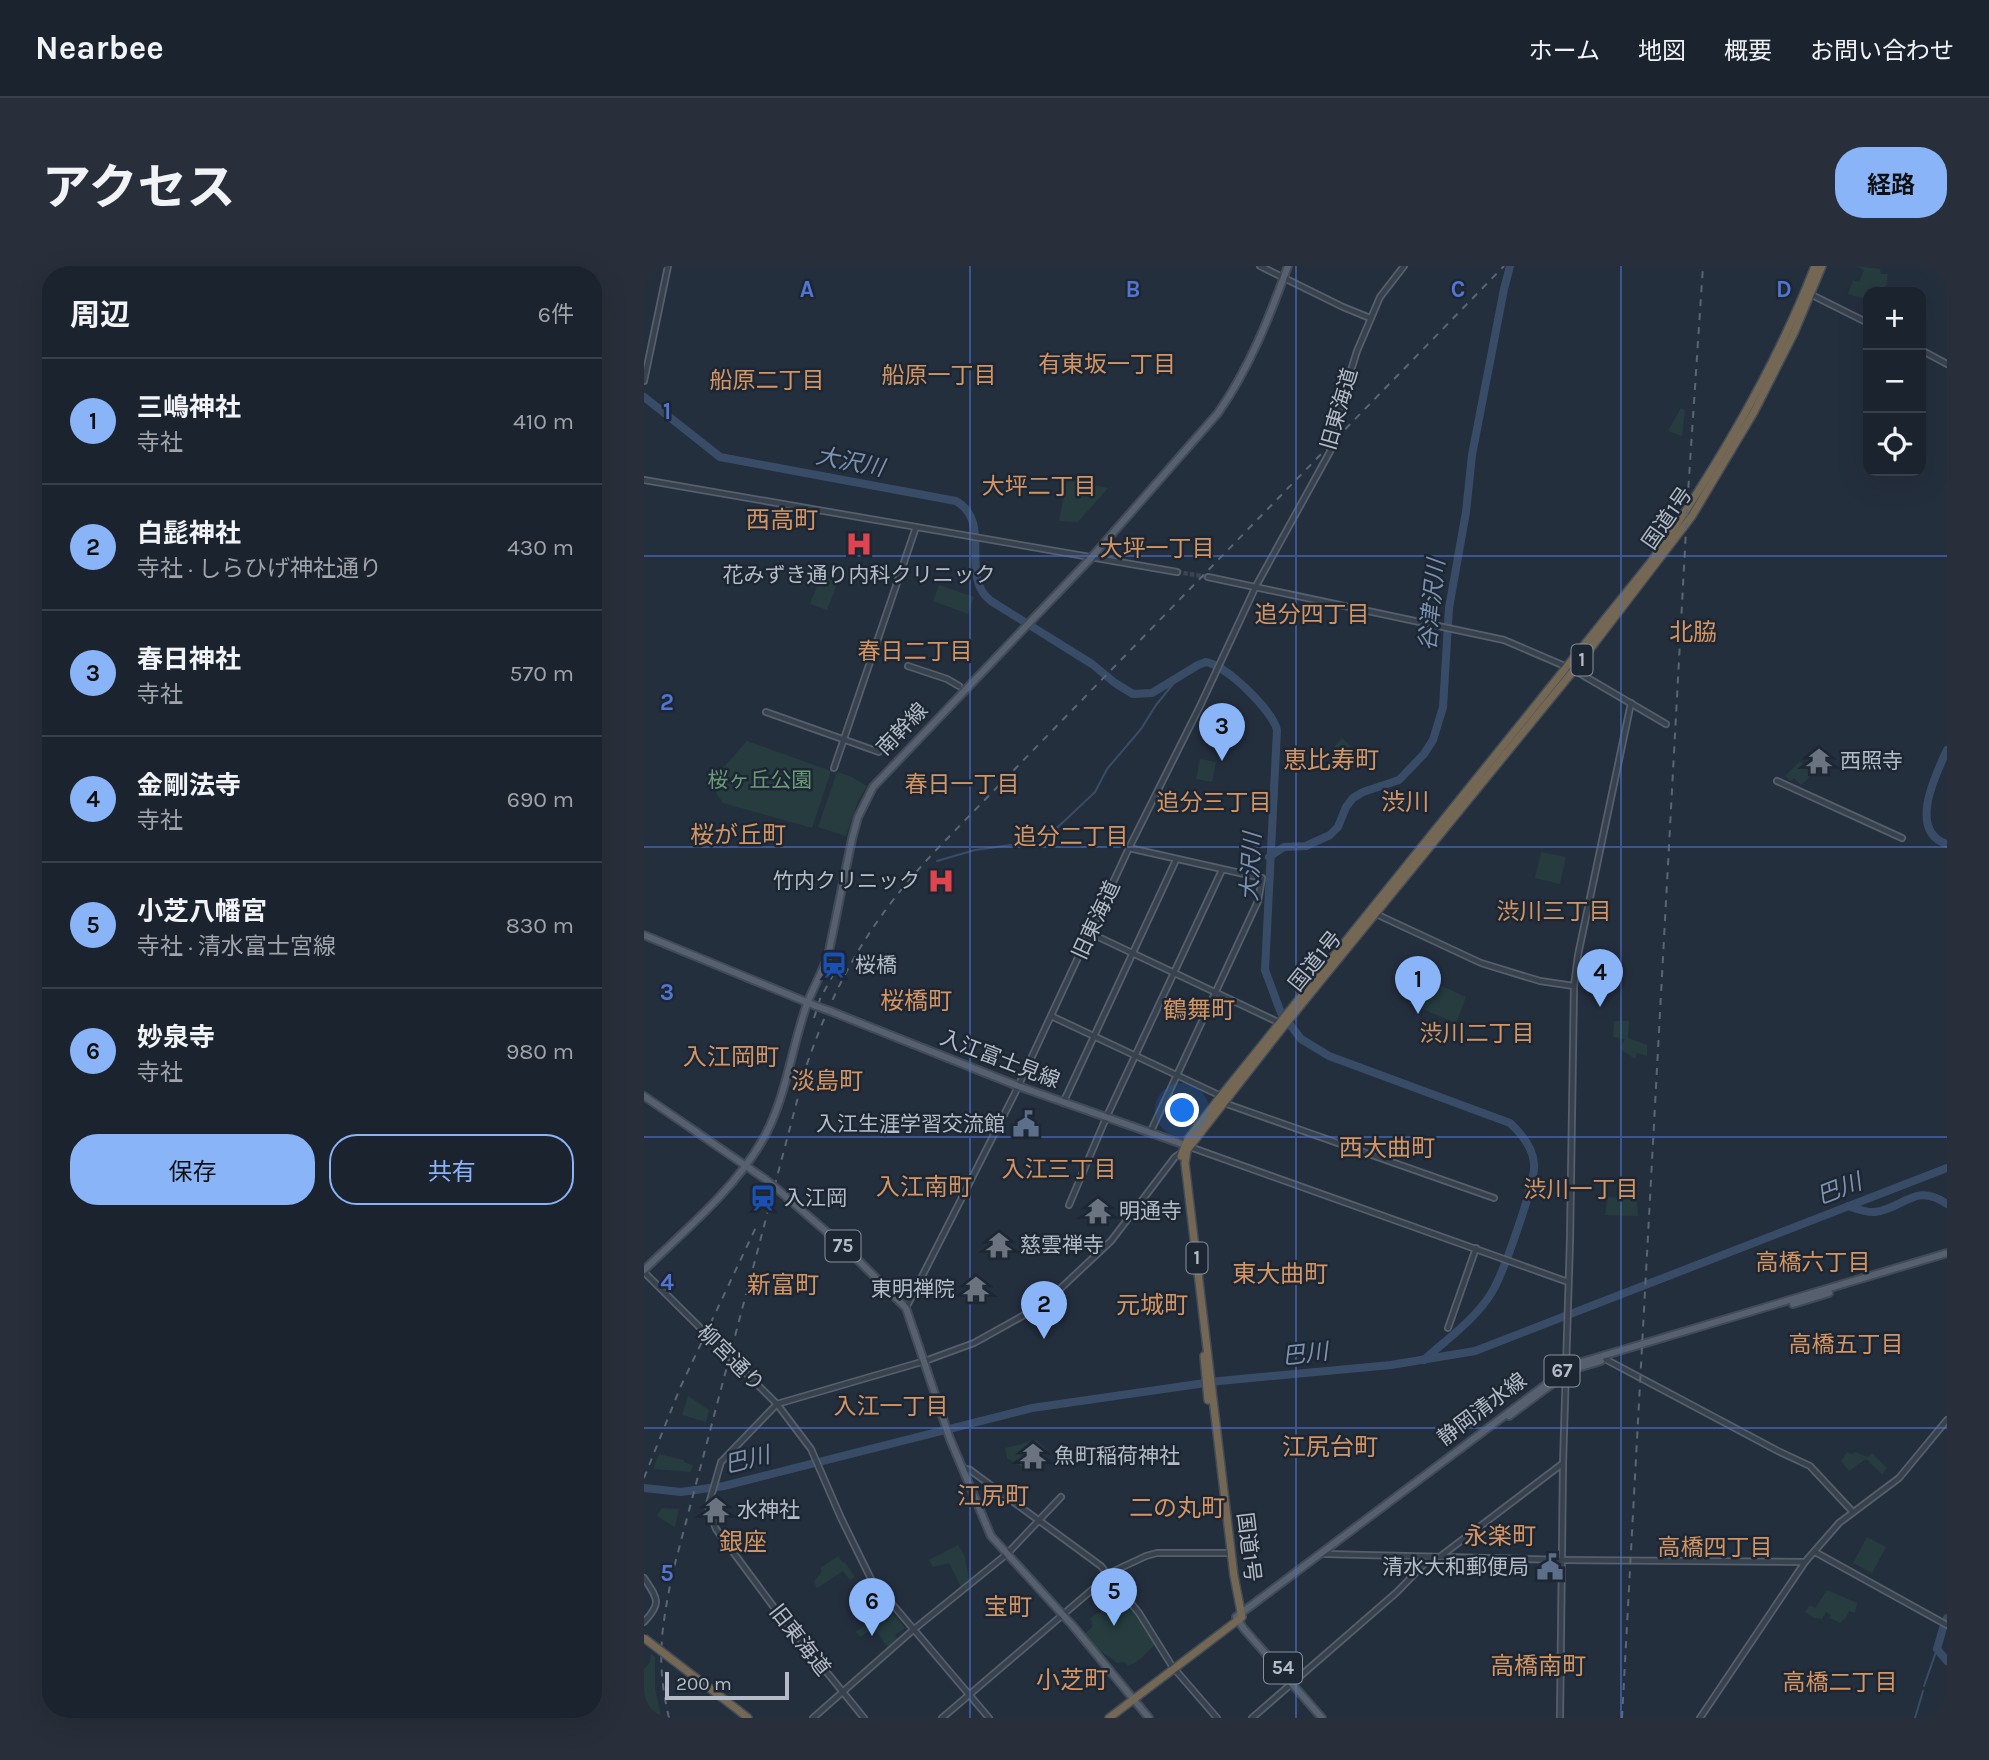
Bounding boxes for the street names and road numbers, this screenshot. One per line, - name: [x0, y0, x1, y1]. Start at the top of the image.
- street label: 旧東海道: [1316, 365, 1362, 453]
- street label: 国道1号: [1637, 482, 1697, 554]
- road number: 1: [1572, 644, 1592, 676]
- street label: 南幹線: [871, 698, 933, 760]
- street label: 旧東海道: [1067, 877, 1125, 963]
- street label: 国道1号: [1284, 926, 1346, 996]
- street label: 入江富士見線: [937, 1025, 1063, 1093]
- road number: 75: [826, 1230, 860, 1262]
- road number: 1: [1186, 1242, 1208, 1274]
- street label: 柳宮通り: [693, 1320, 769, 1396]
- road number: 67: [1544, 1356, 1580, 1386]
- street label: 静岡清水線: [1433, 1368, 1531, 1450]
- street label: 国道1号: [1233, 1511, 1265, 1583]
- street label: 旧東海道: [765, 1600, 835, 1680]
- road number: 54: [1264, 1652, 1302, 1684]

